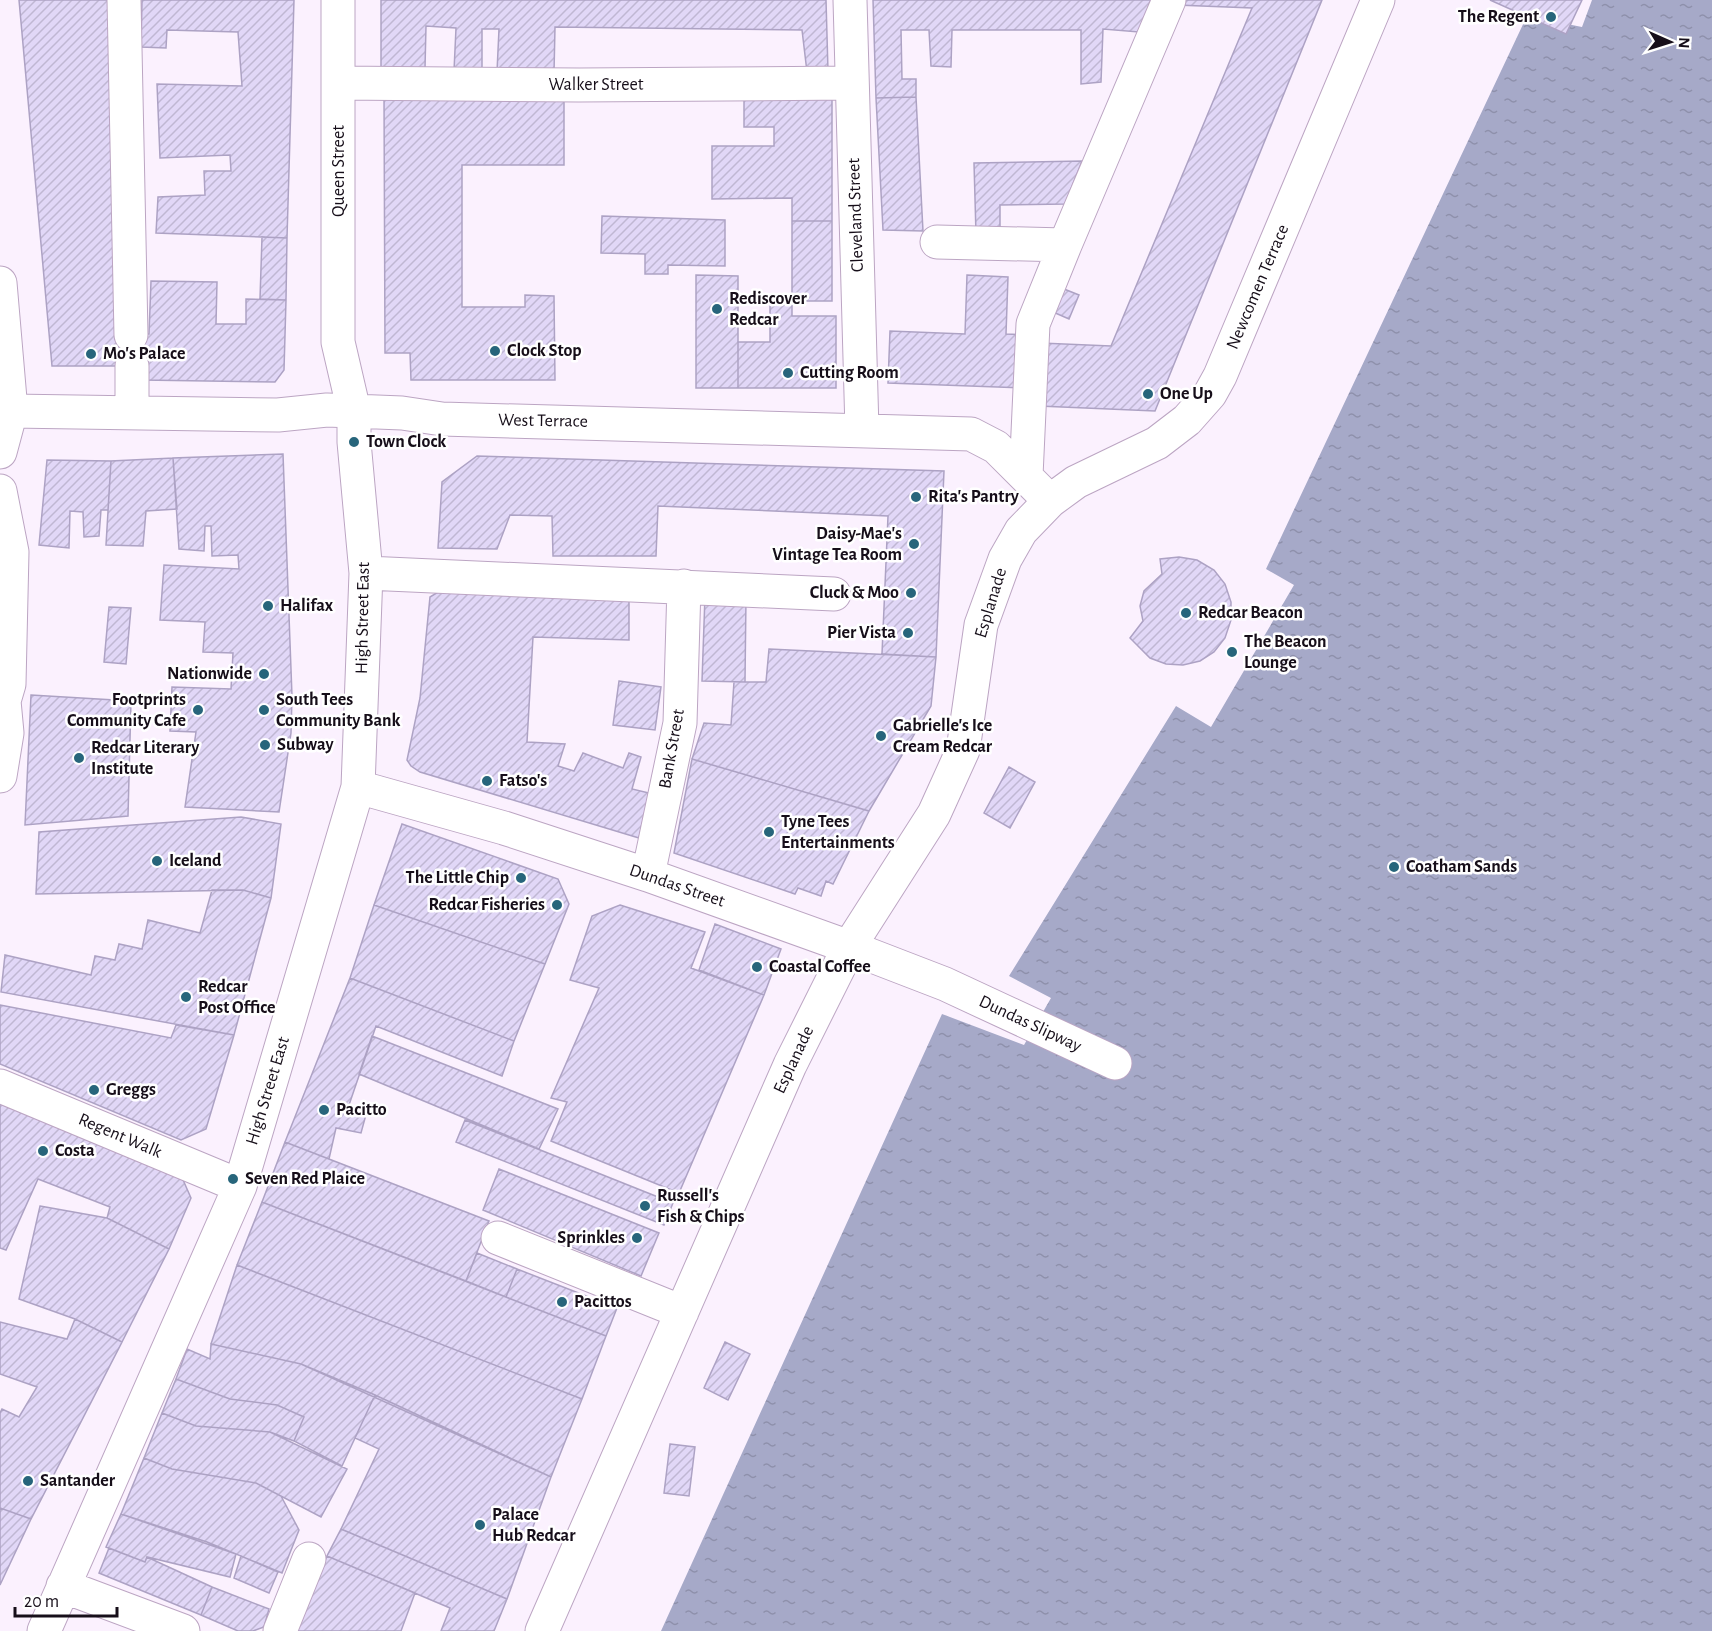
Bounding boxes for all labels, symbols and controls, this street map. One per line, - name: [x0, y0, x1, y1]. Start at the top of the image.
- place label: The Regent: [1458, 8, 1539, 26]
- marker: The Regent: [1544, 10, 1558, 24]
- north arrow: [1640, 12, 1700, 72]
- text: N: [1676, 37, 1692, 49]
- street label: Walker Street: [548, 76, 644, 94]
- street label: Queen Street: [330, 125, 348, 217]
- street label: Cleveland Street: [845, 157, 867, 272]
- street label: Newcomen Terrace: [1224, 222, 1292, 352]
- place label: Rediscover Redcar: [729, 290, 807, 329]
- marker: Rediscover Redcar: [710, 302, 724, 316]
- place label: Clock Stop: [507, 342, 582, 360]
- marker: Clock Stop: [488, 344, 502, 358]
- place label: Mo's Palace: [103, 345, 186, 363]
- marker: Mo's Palace: [84, 347, 98, 361]
- place label: Cutting Room: [800, 364, 899, 382]
- marker: Cutting Room: [781, 366, 795, 380]
- place label: One Up: [1160, 385, 1213, 403]
- marker: One Up: [1141, 387, 1155, 401]
- street label: West Terrace: [498, 411, 588, 431]
- place label: Town Clock: [366, 433, 446, 451]
- marker: Town Clock: [347, 435, 361, 449]
- place label: Rita's Pantry: [928, 488, 1020, 506]
- marker: Rita's Pantry: [909, 490, 923, 504]
- place label: Daisy-Mae's Vintage Tea Room: [772, 525, 902, 564]
- marker: Daisy-Mae's Vintage Tea Room: [907, 537, 921, 551]
- street label: High Street East: [353, 562, 373, 674]
- street label: Esplanade: [972, 566, 1010, 640]
- place label: Cluck & Moo: [810, 584, 899, 602]
- marker: Cluck & Moo: [904, 586, 918, 600]
- place label: Halifax: [280, 597, 334, 615]
- marker: Halifax: [261, 599, 275, 613]
- place label: Redcar Beacon: [1198, 604, 1303, 622]
- marker: Redcar Beacon: [1179, 606, 1193, 620]
- place label: Pier Vista: [827, 624, 896, 642]
- marker: Pier Vista: [901, 626, 915, 640]
- place label: The Beacon Lounge: [1244, 633, 1327, 672]
- marker: The Beacon Lounge: [1225, 645, 1239, 659]
- place label: Nationwide: [167, 665, 252, 683]
- marker: Nationwide: [257, 667, 271, 681]
- place label: Footprints Community Cafe: [67, 691, 186, 730]
- place label: South Tees Community Bank: [276, 691, 401, 730]
- marker: Footprints Community Cafe: [191, 703, 205, 717]
- marker: South Tees Community Bank: [257, 703, 271, 717]
- street label: Bank Street: [656, 707, 688, 790]
- place label: Gabrielle's Ice Cream Redcar: [893, 717, 993, 756]
- marker: Gabrielle's Ice Cream Redcar: [874, 729, 888, 743]
- place label: Subway: [277, 736, 334, 754]
- marker: Subway: [258, 738, 272, 752]
- place label: Redcar Literary Institute: [91, 739, 200, 778]
- marker: Redcar Literary Institute: [72, 751, 86, 765]
- place label: Fatso's: [499, 772, 547, 790]
- marker: Fatso's: [480, 774, 494, 788]
- place label: Tyne Tees Entertainments: [781, 813, 895, 852]
- marker: Tyne Tees Entertainments: [762, 825, 776, 839]
- place label: Iceland: [169, 852, 222, 870]
- marker: Iceland: [150, 854, 164, 868]
- place label: Coatham Sands: [1406, 858, 1517, 876]
- marker: Coatham Sands: [1387, 860, 1401, 874]
- street label: Dundas Street: [627, 861, 727, 911]
- place label: The Little Chip: [406, 869, 509, 887]
- marker: The Little Chip: [514, 871, 528, 885]
- place label: Redcar Fisheries: [428, 896, 545, 914]
- marker: Redcar Fisheries: [550, 898, 564, 912]
- place label: Coastal Coffee: [769, 958, 871, 976]
- marker: Coastal Coffee: [750, 960, 764, 974]
- place label: Redcar Post Office: [198, 978, 276, 1017]
- marker: Redcar Post Office: [179, 990, 193, 1004]
- street label: Dundas Slipway: [976, 992, 1084, 1056]
- street label: Esplanade: [771, 1023, 817, 1097]
- street label: High Street East: [243, 1035, 293, 1147]
- place label: Greggs: [106, 1081, 156, 1099]
- marker: Greggs: [87, 1083, 101, 1097]
- place label: Pacitto: [336, 1101, 387, 1119]
- marker: Pacitto: [317, 1103, 331, 1117]
- street label: Regent Walk: [76, 1110, 165, 1162]
- place label: Costa: [55, 1142, 95, 1160]
- marker: Costa: [36, 1144, 50, 1158]
- place label: Seven Red Plaice: [245, 1170, 365, 1188]
- marker: Seven Red Plaice: [226, 1172, 240, 1186]
- place label: Russell's Fish & Chips: [657, 1187, 745, 1226]
- marker: Russell's Fish & Chips: [638, 1199, 652, 1213]
- place label: Sprinkles: [557, 1229, 625, 1247]
- marker: Sprinkles: [630, 1231, 644, 1245]
- place label: Pacittos: [574, 1293, 632, 1311]
- marker: Pacittos: [555, 1295, 569, 1309]
- place label: Santander: [40, 1472, 116, 1490]
- marker: Santander: [21, 1474, 35, 1488]
- place label: Palace Hub Redcar: [492, 1506, 576, 1545]
- marker: Palace Hub Redcar: [473, 1518, 487, 1532]
- scale bar: [15, 1580, 117, 1618]
- text: 20 m: [24, 1593, 59, 1611]

